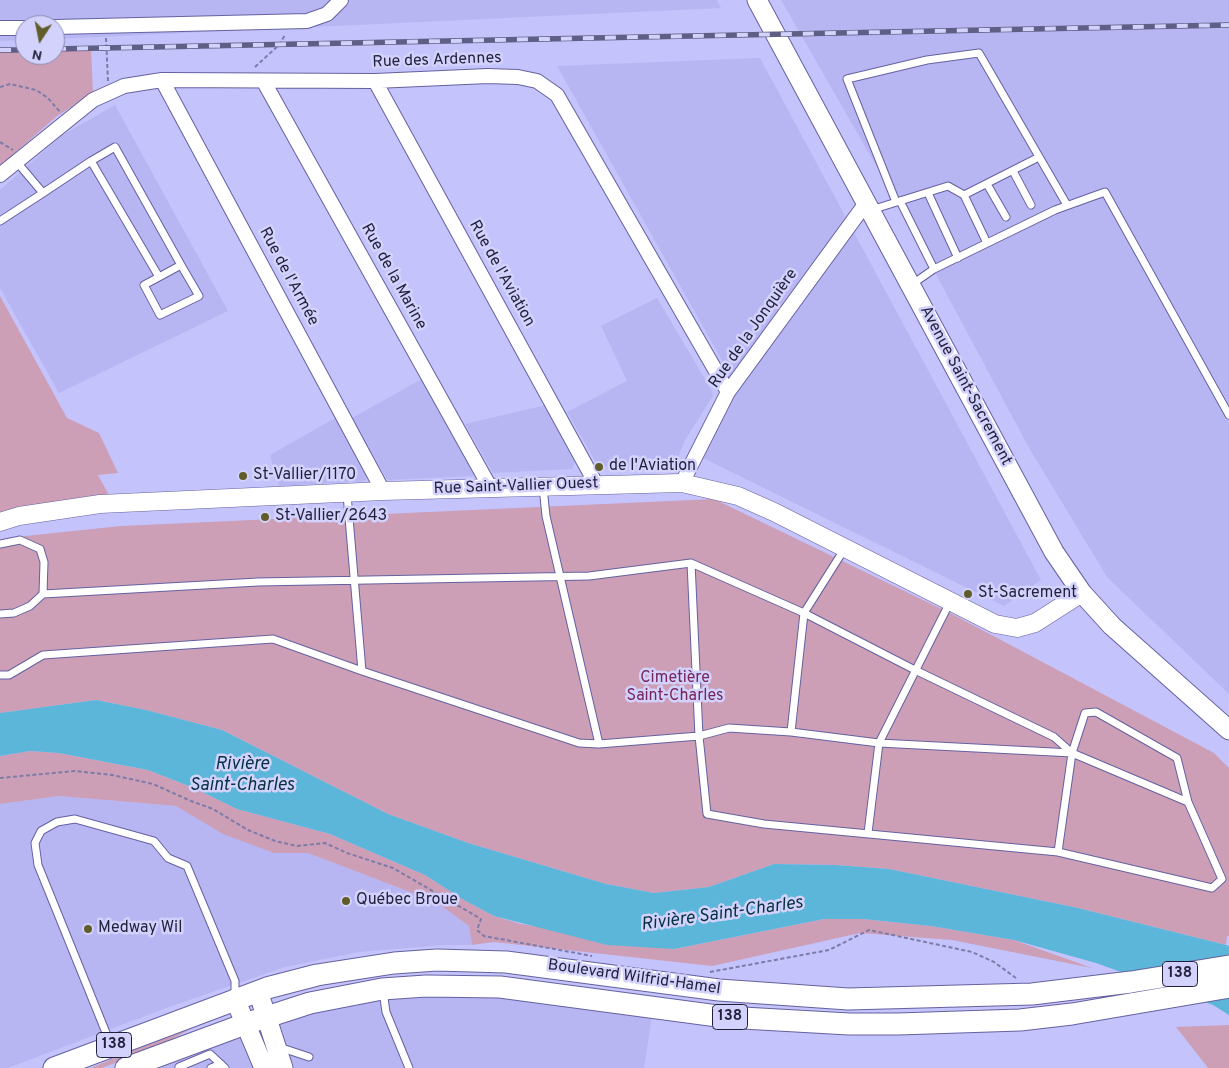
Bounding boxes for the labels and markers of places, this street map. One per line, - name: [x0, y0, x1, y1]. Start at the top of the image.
- place label: de l'Aviation: [609, 457, 696, 477]
- marker: de l'Aviation: [593, 461, 605, 473]
- place label: St-Vallier/1170: [253, 466, 356, 486]
- marker: St-Vallier/1170: [237, 470, 249, 482]
- place label: St-Vallier/2643: [275, 507, 387, 527]
- marker: St-Vallier/2643: [259, 511, 271, 523]
- place label: St-Sacrement: [978, 584, 1077, 604]
- marker: St-Sacrement: [962, 588, 974, 600]
- place label: Québec Broue: [356, 891, 458, 911]
- marker: Québec Broue: [340, 895, 352, 907]
- place label: Medway Wil: [98, 919, 182, 939]
- marker: Medway Wil: [82, 923, 94, 935]

